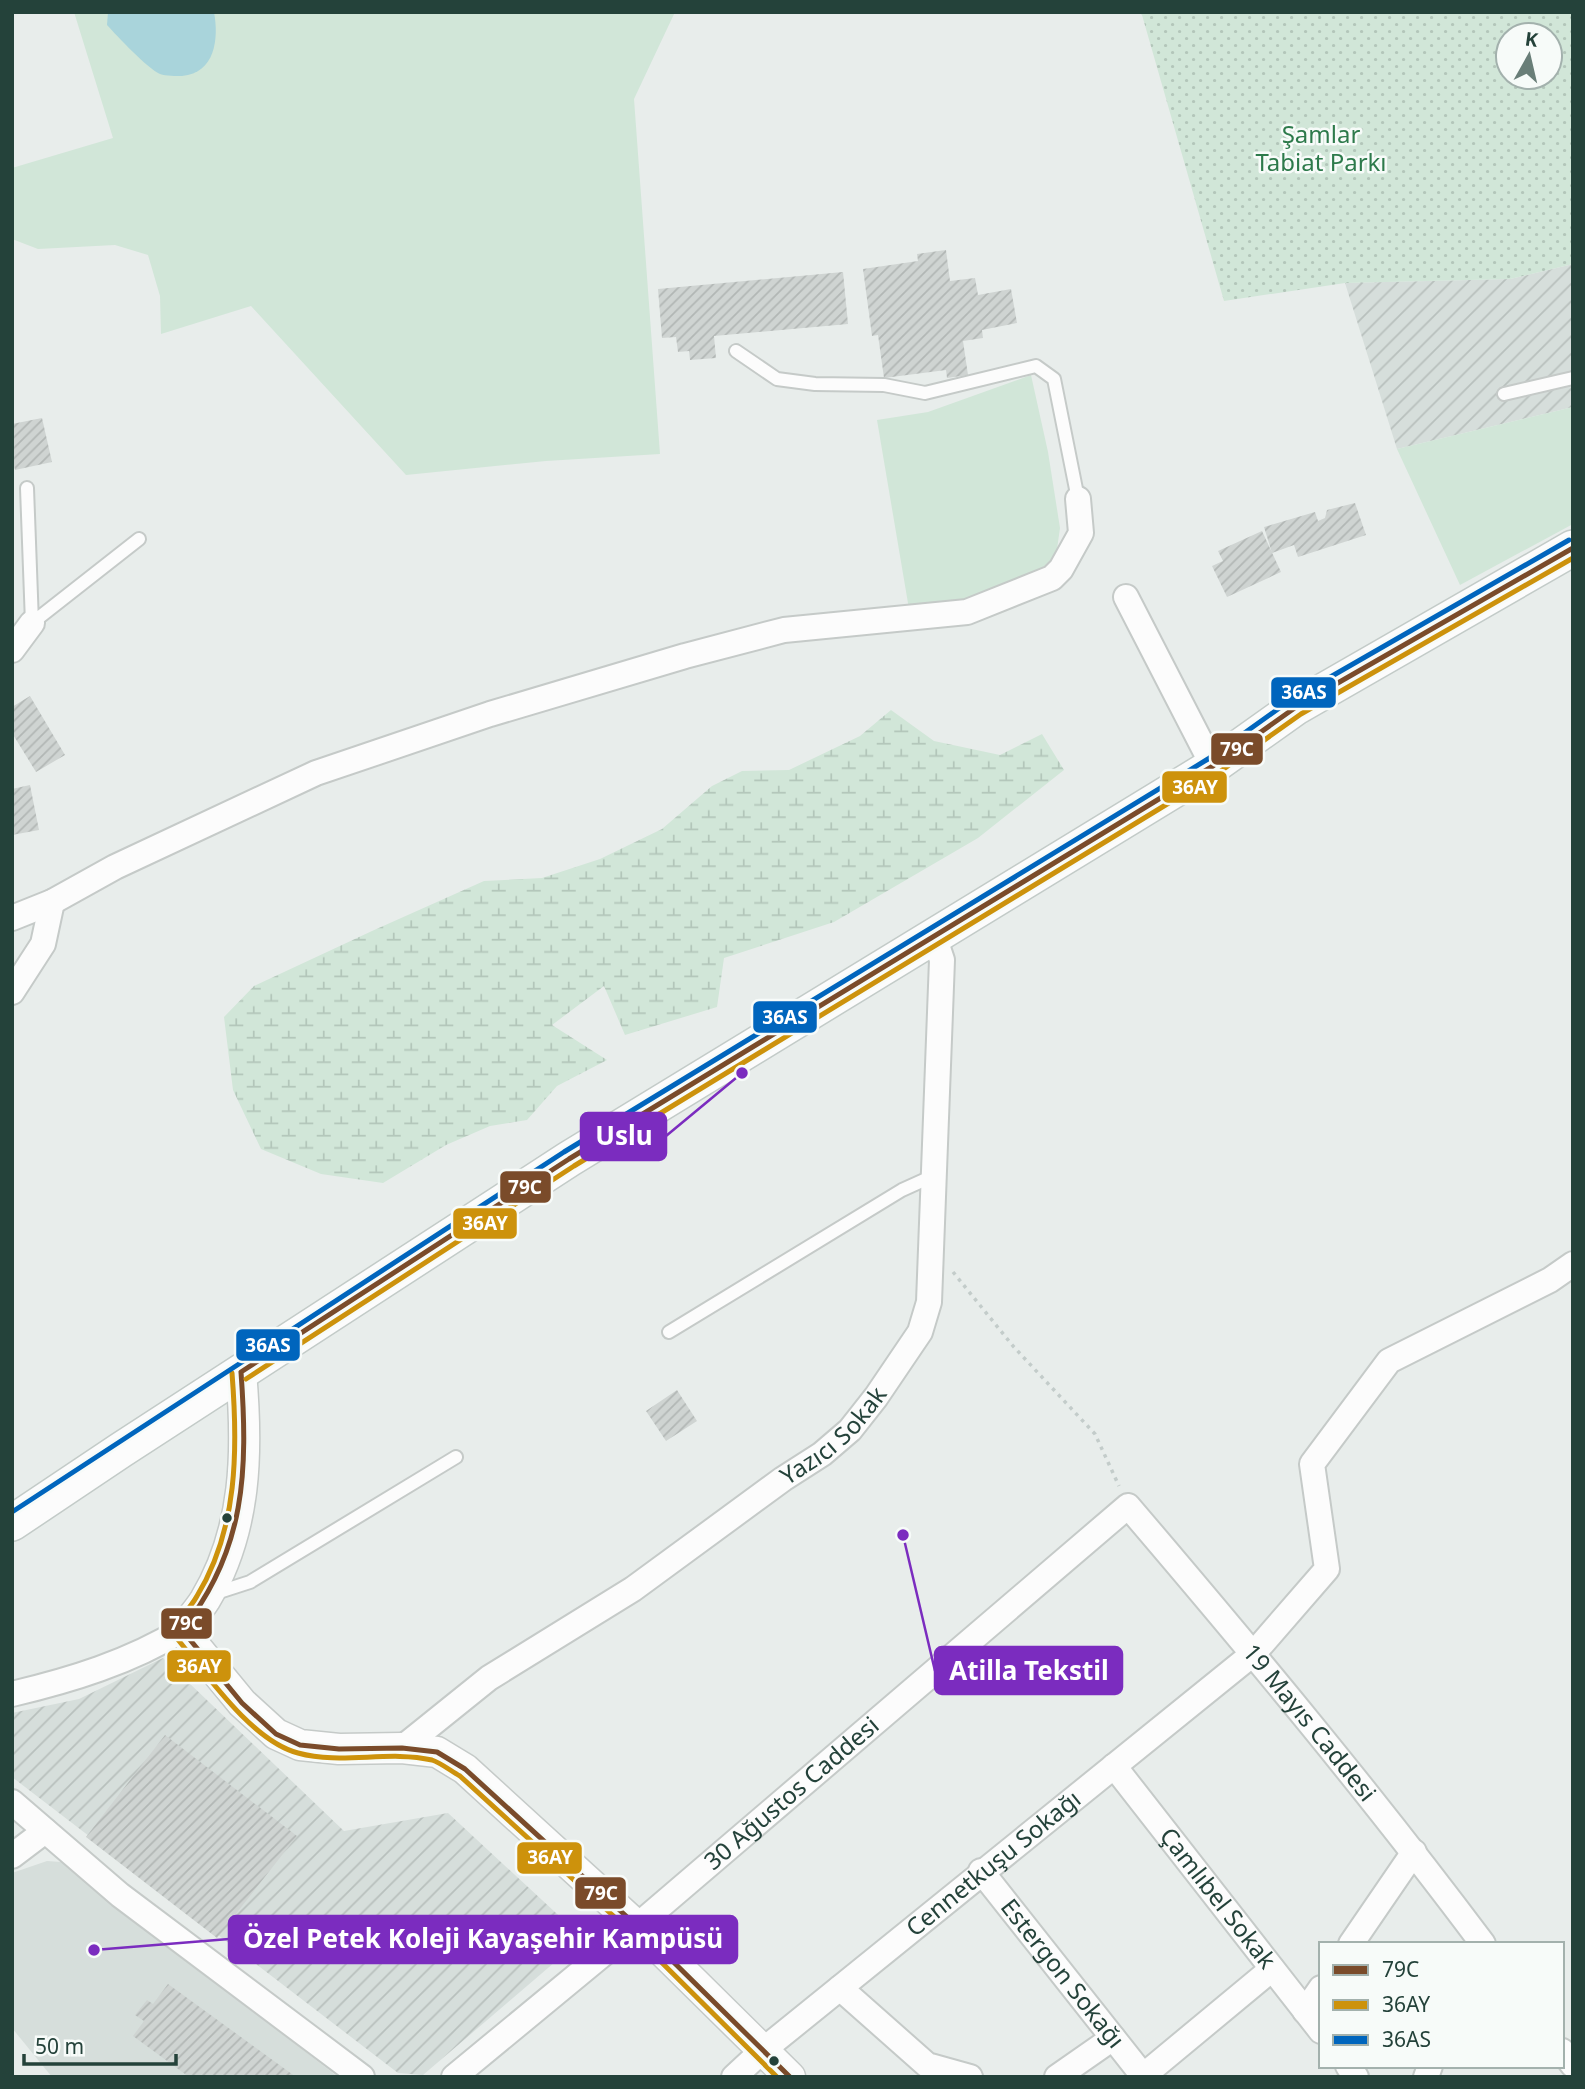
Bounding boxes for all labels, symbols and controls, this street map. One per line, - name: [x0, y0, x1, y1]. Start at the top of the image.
- north arrow: [1494, 21, 1564, 91]
- text: K: [1523, 25, 1540, 53]
- park label: Şamlar Tabiat Parkı: [1255, 117, 1387, 178]
- line badge: 36AS: [1270, 676, 1337, 709]
- text: 36AS: [1281, 679, 1327, 705]
- line badge: 79C: [1210, 732, 1264, 766]
- text: 79C: [1220, 736, 1254, 762]
- line badge: 36AY: [1161, 770, 1228, 804]
- text: 36AY: [1172, 774, 1218, 800]
- line badge: 36AS: [752, 1000, 818, 1034]
- text: 36AS: [762, 1004, 808, 1030]
- callout: Uslu: [581, 1113, 666, 1160]
- text: Uslu: [595, 1117, 653, 1153]
- line badge: 79C: [499, 1170, 552, 1204]
- text: 79C: [508, 1174, 542, 1200]
- line badge: 36AY: [452, 1207, 518, 1240]
- text: 36AY: [462, 1210, 508, 1236]
- line badge: 36AS: [235, 1328, 301, 1362]
- text: 36AS: [245, 1332, 291, 1358]
- street label: Yazıcı Sokak: [773, 1379, 894, 1492]
- unlabelled marker: [220, 1511, 234, 1525]
- line badge: 79C: [160, 1607, 213, 1640]
- text: 79C: [169, 1610, 203, 1636]
- street label: 19 Mayıs Caddesi: [1236, 1636, 1385, 1808]
- callout: Atilla Tekstil: [935, 1647, 1122, 1694]
- line badge: 36AY: [166, 1649, 232, 1683]
- text: Atilla Tekstil: [949, 1652, 1109, 1688]
- text: 36AY: [176, 1653, 222, 1679]
- street label: 30 Ağustos Caddesi: [696, 1708, 885, 1877]
- street label: Cennetkuşu Sokağı: [898, 1782, 1087, 1943]
- street label: Çamlıbel Sokak: [1153, 1820, 1284, 1975]
- line badge: 36AY: [516, 1841, 583, 1875]
- text: 36AY: [527, 1844, 573, 1870]
- line badge: 79C: [574, 1876, 627, 1910]
- text: 79C: [584, 1880, 618, 1906]
- street label: Estergon Sokağı: [994, 1891, 1133, 2054]
- callout: Özel Petek Koleji Kayaşehir Kampüsü: [229, 1916, 737, 1963]
- text: Özel Petek Koleji Kayaşehir Kampüsü: [243, 1920, 723, 1956]
- legend: [1319, 1942, 1564, 2068]
- text: 79C: [1382, 1955, 1419, 1983]
- text: 36AY: [1382, 1990, 1430, 2018]
- scale bar: [24, 2022, 177, 2066]
- text: 36AS: [1382, 2025, 1431, 2053]
- text: 50 m: [35, 2032, 84, 2060]
- unlabelled marker: [767, 2054, 781, 2068]

